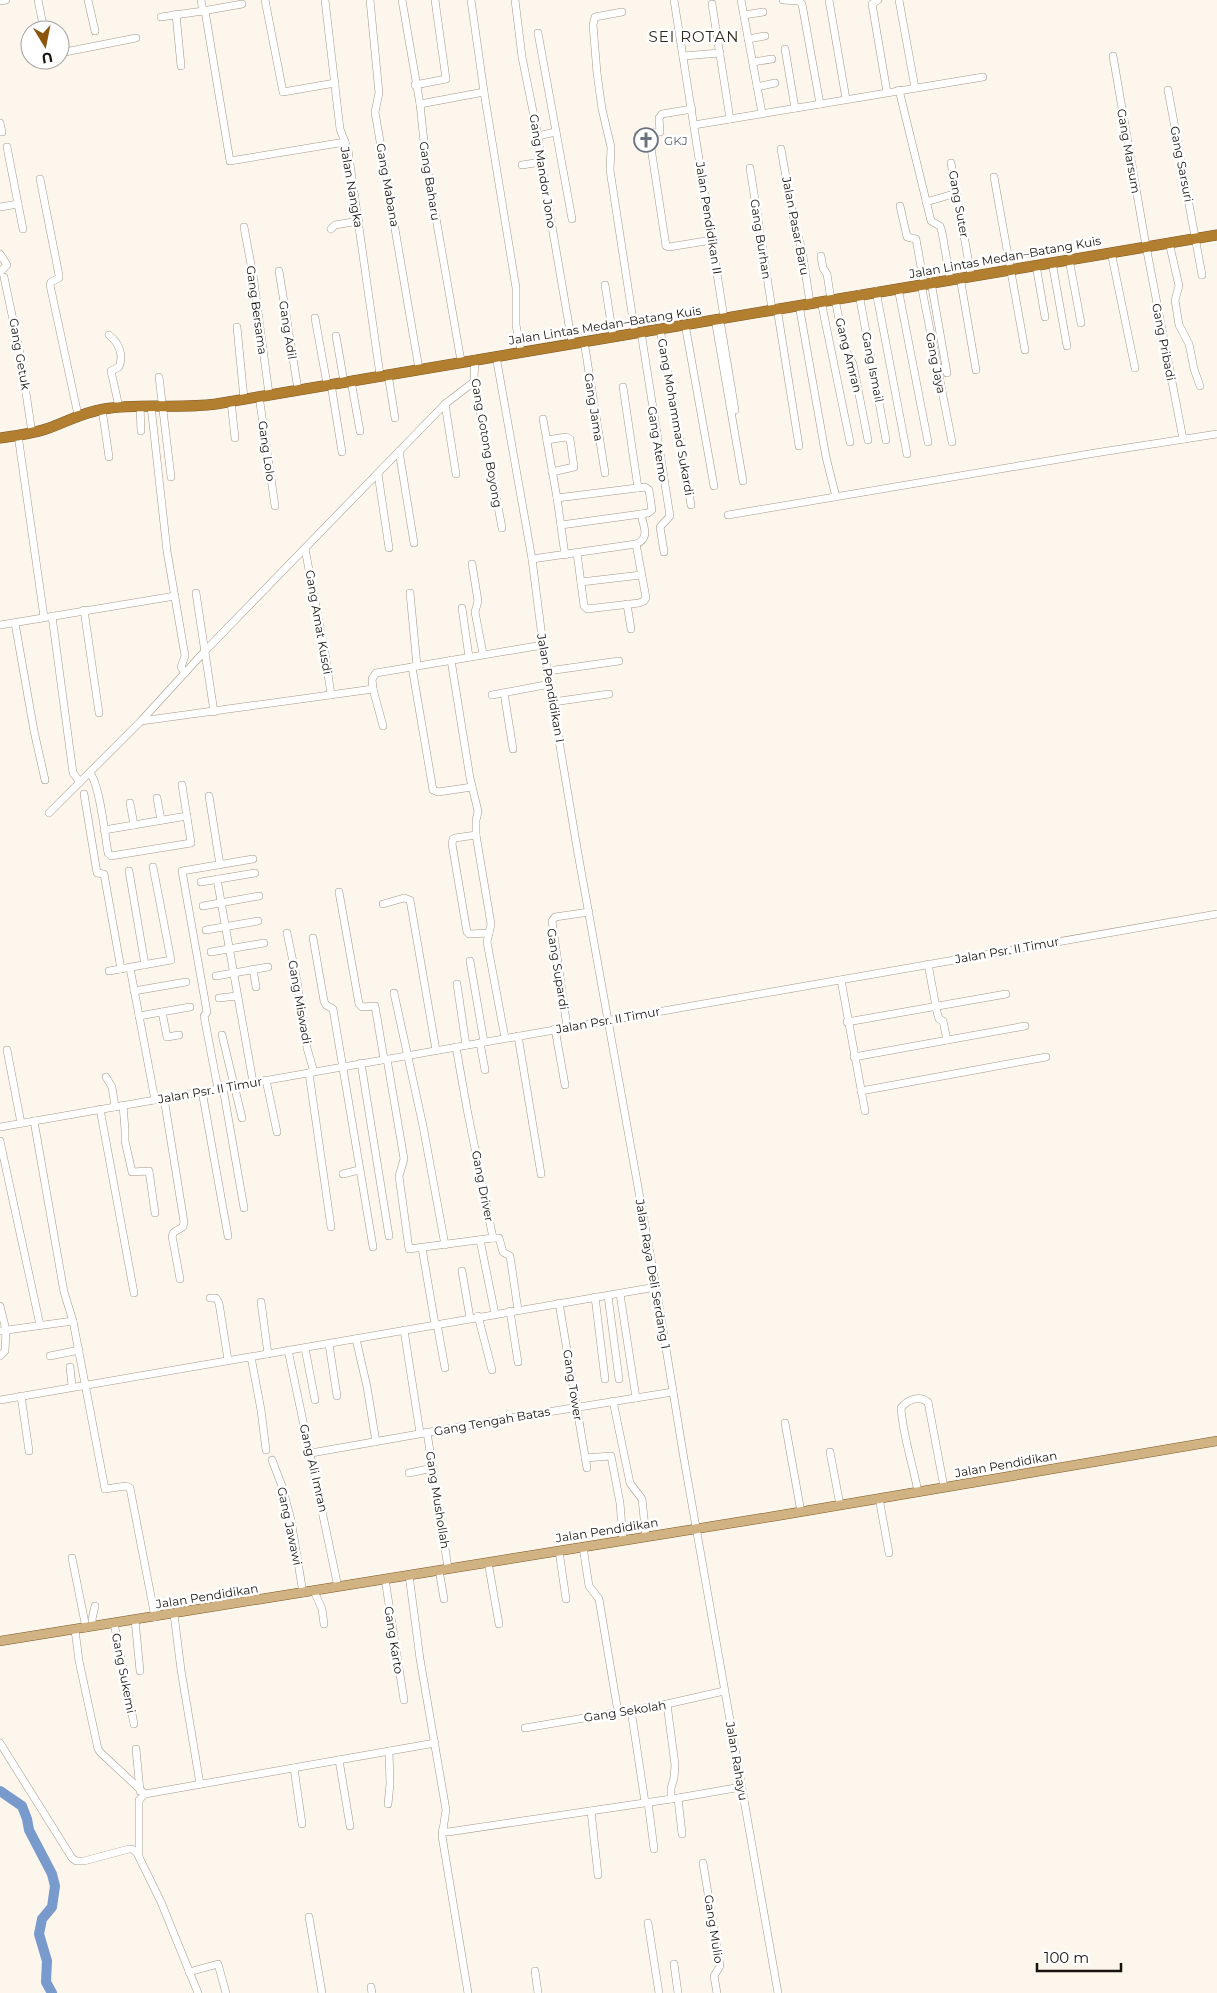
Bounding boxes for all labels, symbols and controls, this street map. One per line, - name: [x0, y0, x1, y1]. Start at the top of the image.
- north arrow: [20, 20, 70, 70]
- district label: SEI ROTAN: [648, 27, 740, 46]
- text: U: [40, 48, 54, 68]
- street label: Gang Marsum: [1114, 107, 1144, 195]
- street label: Gang Mandor Jono: [527, 113, 559, 229]
- street label: Gang Sarsuri: [1167, 125, 1197, 203]
- church icon: GKJ: [633, 127, 659, 153]
- place label: GKJ: [664, 133, 688, 148]
- street label: Gang Baharu: [416, 140, 444, 222]
- street label: Gang Mabana: [373, 142, 403, 228]
- street label: Jalan Nangka: [337, 144, 367, 229]
- street label: Jalan Pendidikan II: [693, 160, 725, 275]
- street label: Gang Suter: [946, 169, 972, 239]
- street label: Jalan Pasar Baru: [779, 174, 813, 277]
- street label: Gang Burhan: [747, 198, 775, 280]
- street label: Jalan Lintas Medan–Batang Kuis: [907, 233, 1102, 281]
- street label: Gang Bersama: [243, 265, 271, 355]
- street label: Gang Adil: [276, 300, 300, 360]
- street label: Jalan Lintas Medan–Batang Kuis: [507, 302, 702, 348]
- street label: Gang Pribadi: [1149, 302, 1179, 382]
- street label: Gang Amran: [832, 316, 866, 394]
- street label: Gang Getuk: [6, 317, 34, 392]
- street label: Gang Ismail: [859, 330, 887, 404]
- street label: Gang Jaya: [923, 331, 949, 395]
- street label: Gang Mohammad Sukardi: [655, 337, 697, 497]
- street label: Gang Jama: [581, 372, 607, 442]
- street label: Gang Gotong Boyong: [468, 377, 506, 509]
- street label: Gang Atemo: [645, 405, 671, 483]
- street label: Gang Lolo: [255, 420, 279, 482]
- street label: Gang Amat Kusdi: [302, 569, 336, 675]
- street label: Jalan Pendidikan I: [534, 631, 568, 744]
- street label: Gang Supardi: [544, 927, 572, 1011]
- street label: Jalan Psr. II Timur: [953, 933, 1060, 967]
- street label: Gang Miswadi: [285, 959, 315, 1045]
- street label: Jalan Psr. II Timur: [554, 1003, 661, 1037]
- street label: Jalan Psr. II Timur: [156, 1073, 263, 1107]
- street label: Gang Driver: [469, 1149, 497, 1223]
- street label: Jalan Raya Deli Serdang 1: [632, 1197, 674, 1350]
- street label: Gang Tower: [560, 1348, 586, 1422]
- street label: Gang Tengah Batas: [433, 1403, 551, 1439]
- street label: Gang Ali Imran: [297, 1423, 331, 1513]
- street label: Jalan Pendidikan: [953, 1448, 1058, 1481]
- street label: Gang Mushollah: [423, 1450, 453, 1550]
- street label: Gang Jawawi: [274, 1485, 306, 1567]
- street label: Jalan Pendidikan: [554, 1514, 659, 1546]
- street label: Jalan Pendidikan: [154, 1580, 259, 1612]
- street label: Gang Karto: [381, 1605, 407, 1675]
- street label: Gang Sukemi: [109, 1632, 139, 1714]
- street label: Gang Sekolah: [583, 1697, 667, 1725]
- street label: Jalan Rahayu: [723, 1719, 751, 1802]
- street label: Gang Mulio: [701, 1894, 727, 1964]
- scale bar: [1037, 1940, 1121, 1972]
- text: 100 m: [1044, 1948, 1089, 1967]

